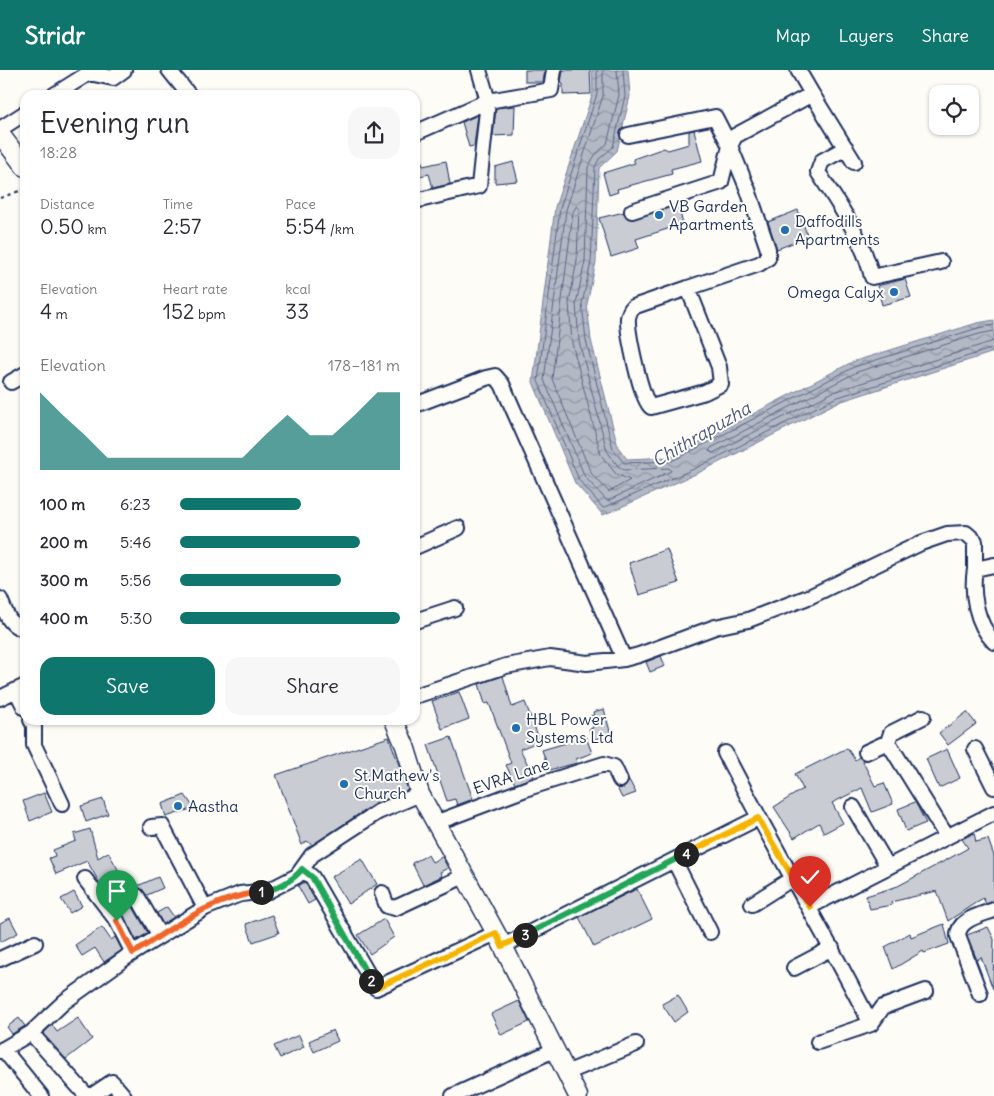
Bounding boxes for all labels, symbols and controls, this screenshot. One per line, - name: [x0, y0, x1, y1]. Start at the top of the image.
- text: Stridr: [25, 20, 85, 50]
- text: Map: [775, 24, 810, 47]
- text: Layers: [838, 24, 894, 47]
- text: Share: [922, 24, 969, 47]
- map controls: [929, 85, 979, 135]
- button: locate: [929, 85, 979, 135]
- text: Evening run: [40, 105, 190, 141]
- button: share: [348, 107, 400, 159]
- text: 18:28: [40, 142, 77, 162]
- text: Distance: [40, 195, 95, 213]
- text: Time: [163, 195, 193, 213]
- text: Pace: [285, 195, 316, 213]
- place label: VB Garden Apartments: [669, 196, 754, 234]
- marker: VB Garden Apartments: [653, 209, 665, 221]
- place label: Daffodills Apartments: [795, 211, 880, 249]
- text: 0.50: [40, 213, 84, 240]
- text: 2:57: [163, 213, 201, 240]
- text: 5:54: [285, 213, 326, 240]
- text: km: [84, 220, 107, 238]
- text: /km: [326, 220, 354, 238]
- marker: Daffodills Apartments: [779, 224, 791, 236]
- text: Elevation: [40, 280, 97, 298]
- text: Heart rate: [163, 280, 228, 298]
- text: kcal: [285, 280, 311, 298]
- place label: Omega Calyx: [787, 282, 884, 302]
- marker: Omega Calyx: [888, 286, 900, 298]
- text: 4: [40, 298, 52, 325]
- text: 152: [163, 298, 195, 325]
- text: 33: [285, 298, 309, 325]
- text: m: [52, 305, 68, 323]
- text: bpm: [195, 305, 226, 323]
- text: Elevation: [40, 355, 106, 375]
- text: 178–181 m: [328, 355, 400, 375]
- water label: Chithrapuzha: [648, 396, 756, 472]
- text: 100 m: [40, 494, 85, 514]
- text: 6:23: [120, 494, 151, 514]
- text: 200 m: [40, 532, 88, 552]
- text: 5:46: [120, 532, 151, 552]
- text: 300 m: [40, 570, 88, 590]
- text: 5:56: [120, 570, 151, 590]
- text: 400 m: [40, 608, 88, 628]
- text: 5:30: [120, 608, 152, 628]
- button: Save: [40, 657, 215, 715]
- button: Share: [225, 657, 400, 715]
- place label: HBL Power Systems Ltd: [526, 709, 613, 747]
- marker: HBL Power Systems Ltd: [510, 722, 522, 734]
- street label: EVRA Lane: [470, 754, 552, 798]
- place label: St.Mathew's Church: [354, 765, 439, 803]
- marker: St.Mathew's Church: [338, 778, 350, 790]
- place label: Aastha: [188, 796, 238, 816]
- marker: Aastha: [172, 800, 184, 812]
- pin: 4: [674, 842, 698, 866]
- text: 4: [682, 845, 691, 863]
- pin: [789, 856, 831, 907]
- icon: check: [796, 863, 824, 891]
- pin: [96, 870, 138, 921]
- icon: arrive: [103, 877, 131, 905]
- pin: 1: [248, 880, 274, 904]
- text: 1: [259, 883, 264, 901]
- pin: 3: [512, 922, 538, 948]
- text: 3: [522, 926, 529, 944]
- pin: 2: [358, 968, 384, 994]
- text: 2: [368, 972, 375, 990]

